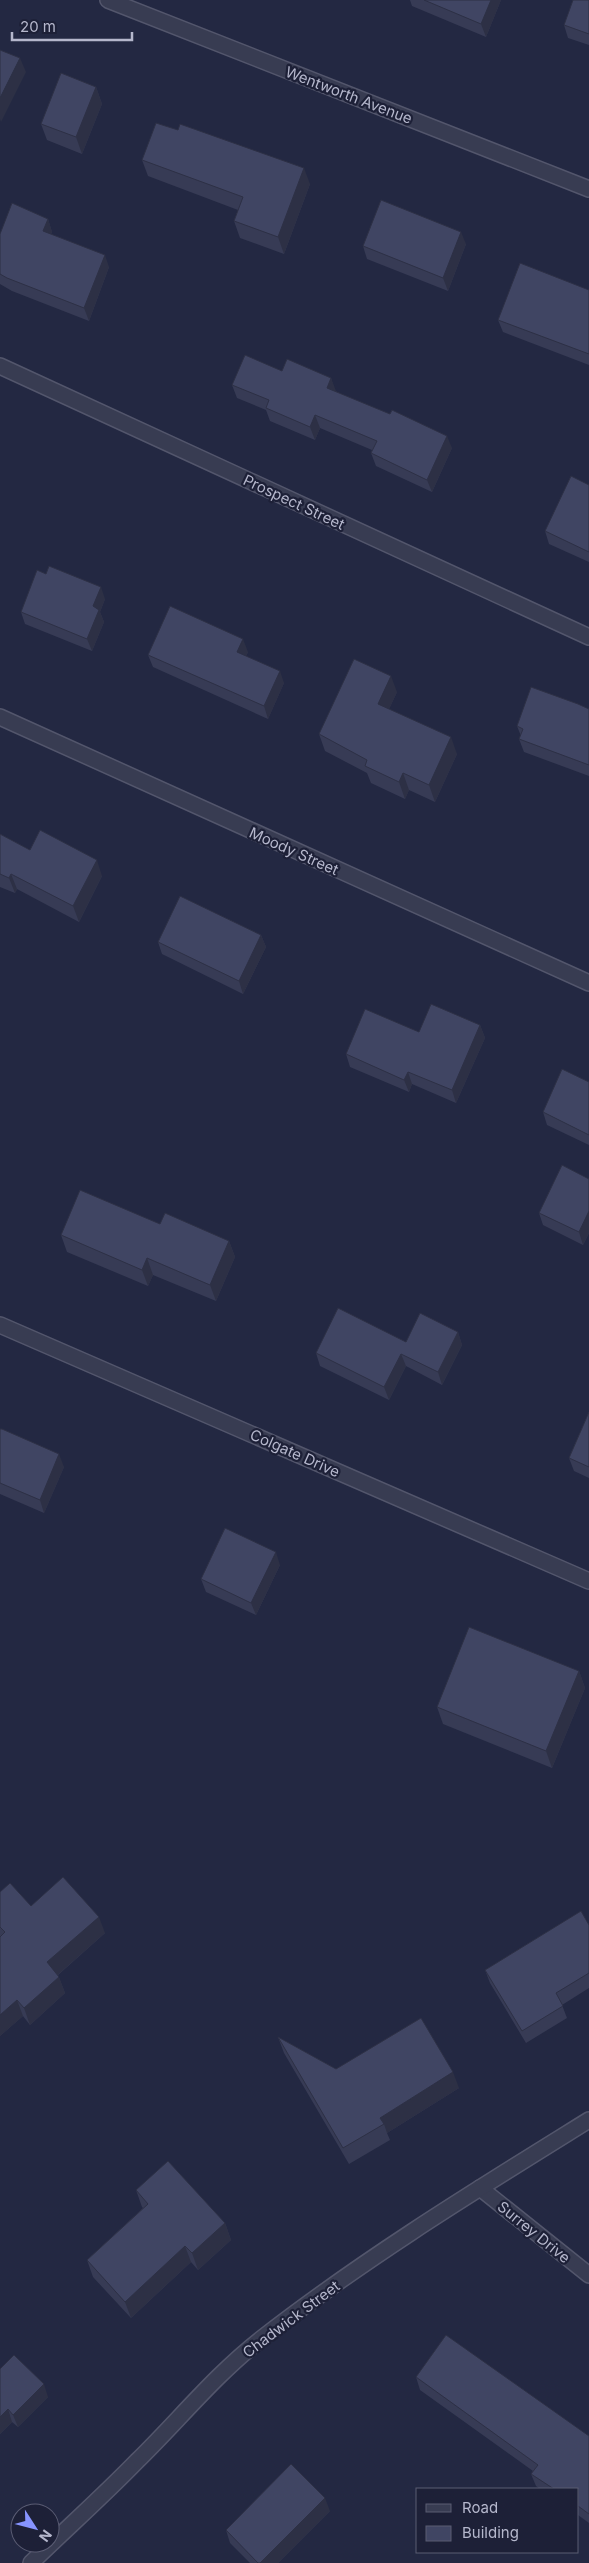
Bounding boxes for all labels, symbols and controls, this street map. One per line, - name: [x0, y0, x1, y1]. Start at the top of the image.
- scale bar: [12, 10, 132, 42]
- text: 20 m: [20, 17, 56, 36]
- street label: Wentworth Avenue: [283, 62, 415, 128]
- street label: Prospect Street: [240, 470, 348, 534]
- street label: Moody Street: [246, 823, 342, 879]
- street label: Colgate Drive: [247, 1425, 343, 1481]
- street label: Surrey Drive: [494, 2197, 574, 2267]
- street label: Chadwick Street: [239, 2276, 343, 2362]
- legend: [416, 2488, 579, 2553]
- text: Road: [462, 2498, 498, 2517]
- north arrow: [10, 2503, 60, 2553]
- text: Building: [462, 2523, 519, 2542]
- text: N: [36, 2527, 56, 2545]

